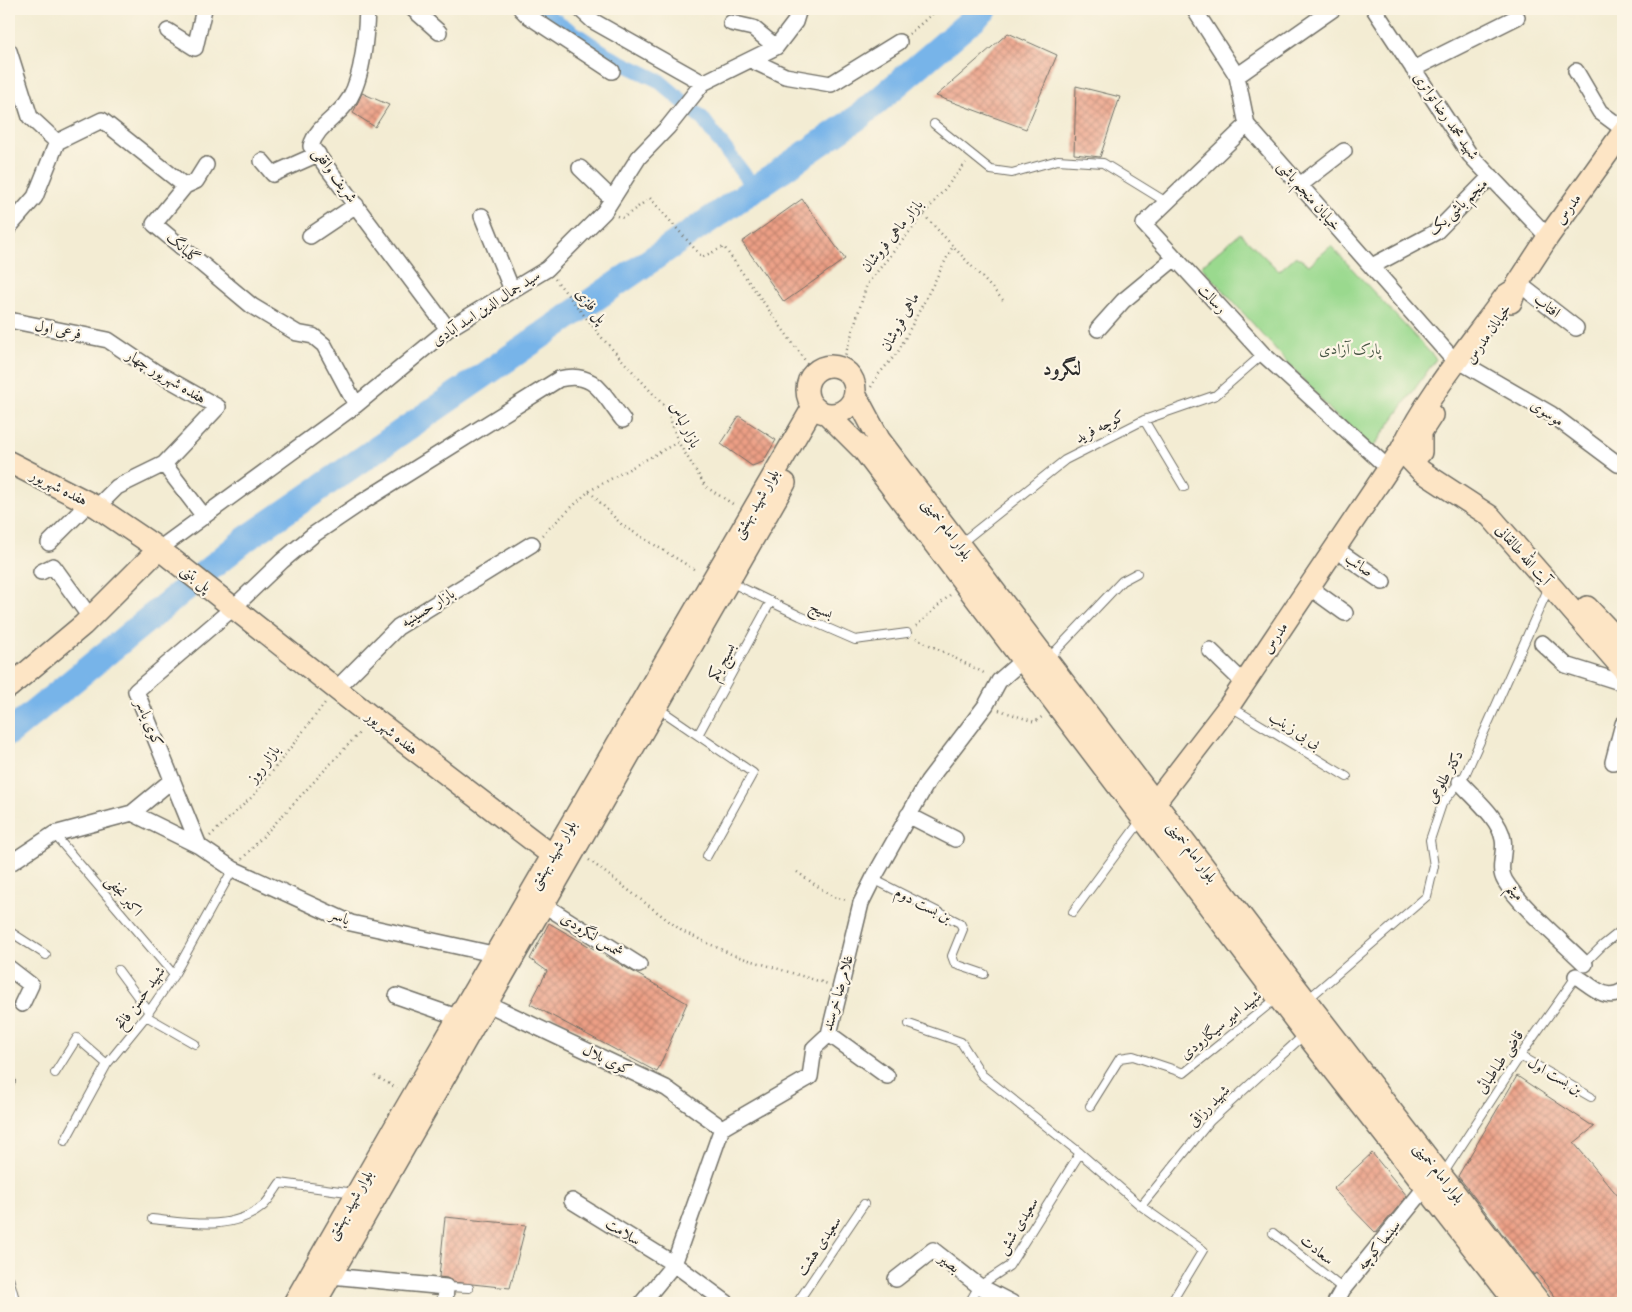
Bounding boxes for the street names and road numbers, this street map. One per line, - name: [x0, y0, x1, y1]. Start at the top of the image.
- street label: شهید محمد رضا تواتری: [1409, 69, 1483, 163]
- street label: شریف واقفی: [308, 144, 361, 207]
- street label: خیابان منجم باشی: [1270, 157, 1345, 238]
- street label: منجم باشی یک: [1424, 174, 1495, 243]
- street label: مدرس: [1550, 190, 1586, 228]
- street label: بازار ماهی فروشان: [857, 195, 927, 277]
- street label: گلبانگ: [162, 227, 204, 268]
- street label: سید جمال الدین اسد آبادی: [428, 266, 544, 350]
- street label: رسالت: [1194, 280, 1230, 318]
- street label: پل فلزی: [570, 285, 612, 329]
- street label: ماهی فروشان: [876, 289, 924, 355]
- street label: افتاب: [1530, 290, 1564, 322]
- street label: خیابان مدرس: [1460, 300, 1516, 368]
- street label: فرعی اول: [33, 316, 83, 344]
- street label: هفده شهریور چهار: [121, 345, 209, 408]
- street label: موسوی: [1527, 395, 1567, 431]
- street label: بازار لباس: [665, 399, 705, 451]
- street label: کوچه فرید: [1072, 406, 1129, 449]
- street label: هفده شهریور: [26, 465, 91, 510]
- street label: بلوار شهید بهشتی: [728, 466, 785, 543]
- street label: بلوار امام خمینی: [915, 495, 976, 565]
- street label: آیت الله طالقانی: [1491, 519, 1558, 591]
- street label: صائب: [1341, 549, 1377, 581]
- street label: پل بتنی: [176, 560, 216, 597]
- street label: بازار حسینیه: [398, 584, 459, 632]
- street label: بسیج: [805, 597, 836, 627]
- street label: مدرس: [1258, 619, 1292, 657]
- street label: بسیج یکم: [704, 639, 744, 686]
- street label: کوی یاسر: [130, 695, 167, 750]
- street label: هفده شهریور: [360, 705, 422, 759]
- street label: بی بی زینب: [1265, 707, 1325, 754]
- street label: بازار روز: [242, 741, 285, 788]
- street label: دکتر طلوعی: [1422, 747, 1468, 807]
- street label: بلوار شهید بهشتی: [525, 817, 582, 894]
- street label: بلوار امام خمینی: [1160, 818, 1221, 888]
- street label: اکبر نجفی: [101, 872, 147, 921]
- street label: میثم: [1498, 879, 1528, 908]
- street label: بن بست دوم: [890, 883, 955, 930]
- street label: یاسر: [325, 904, 354, 930]
- street label: شمس لنگرودی: [557, 908, 627, 962]
- street label: غلامرضا خرسند: [818, 953, 859, 1033]
- street label: شهید حسن فاتح: [110, 962, 173, 1036]
- street label: شهید امیر سیگارودی: [1176, 985, 1266, 1064]
- street label: قاضی طباطبائی: [1472, 1027, 1529, 1098]
- street label: کوی بلال: [579, 1040, 635, 1080]
- street label: بن بست اول: [1524, 1053, 1586, 1099]
- street label: شهید رزاقی: [1184, 1081, 1234, 1131]
- street label: بلوار امام خمینی: [1407, 1139, 1469, 1209]
- street label: بلوار شهید بهشتی: [322, 1167, 379, 1244]
- street label: سعیدی شش: [993, 1194, 1043, 1258]
- street label: سعیدی هشت: [792, 1212, 846, 1280]
- street label: سلامت: [602, 1214, 644, 1250]
- street label: سینما کوچه: [1353, 1216, 1406, 1275]
- street label: سعادت: [1296, 1231, 1338, 1269]
- street label: بصیر: [933, 1248, 964, 1277]

